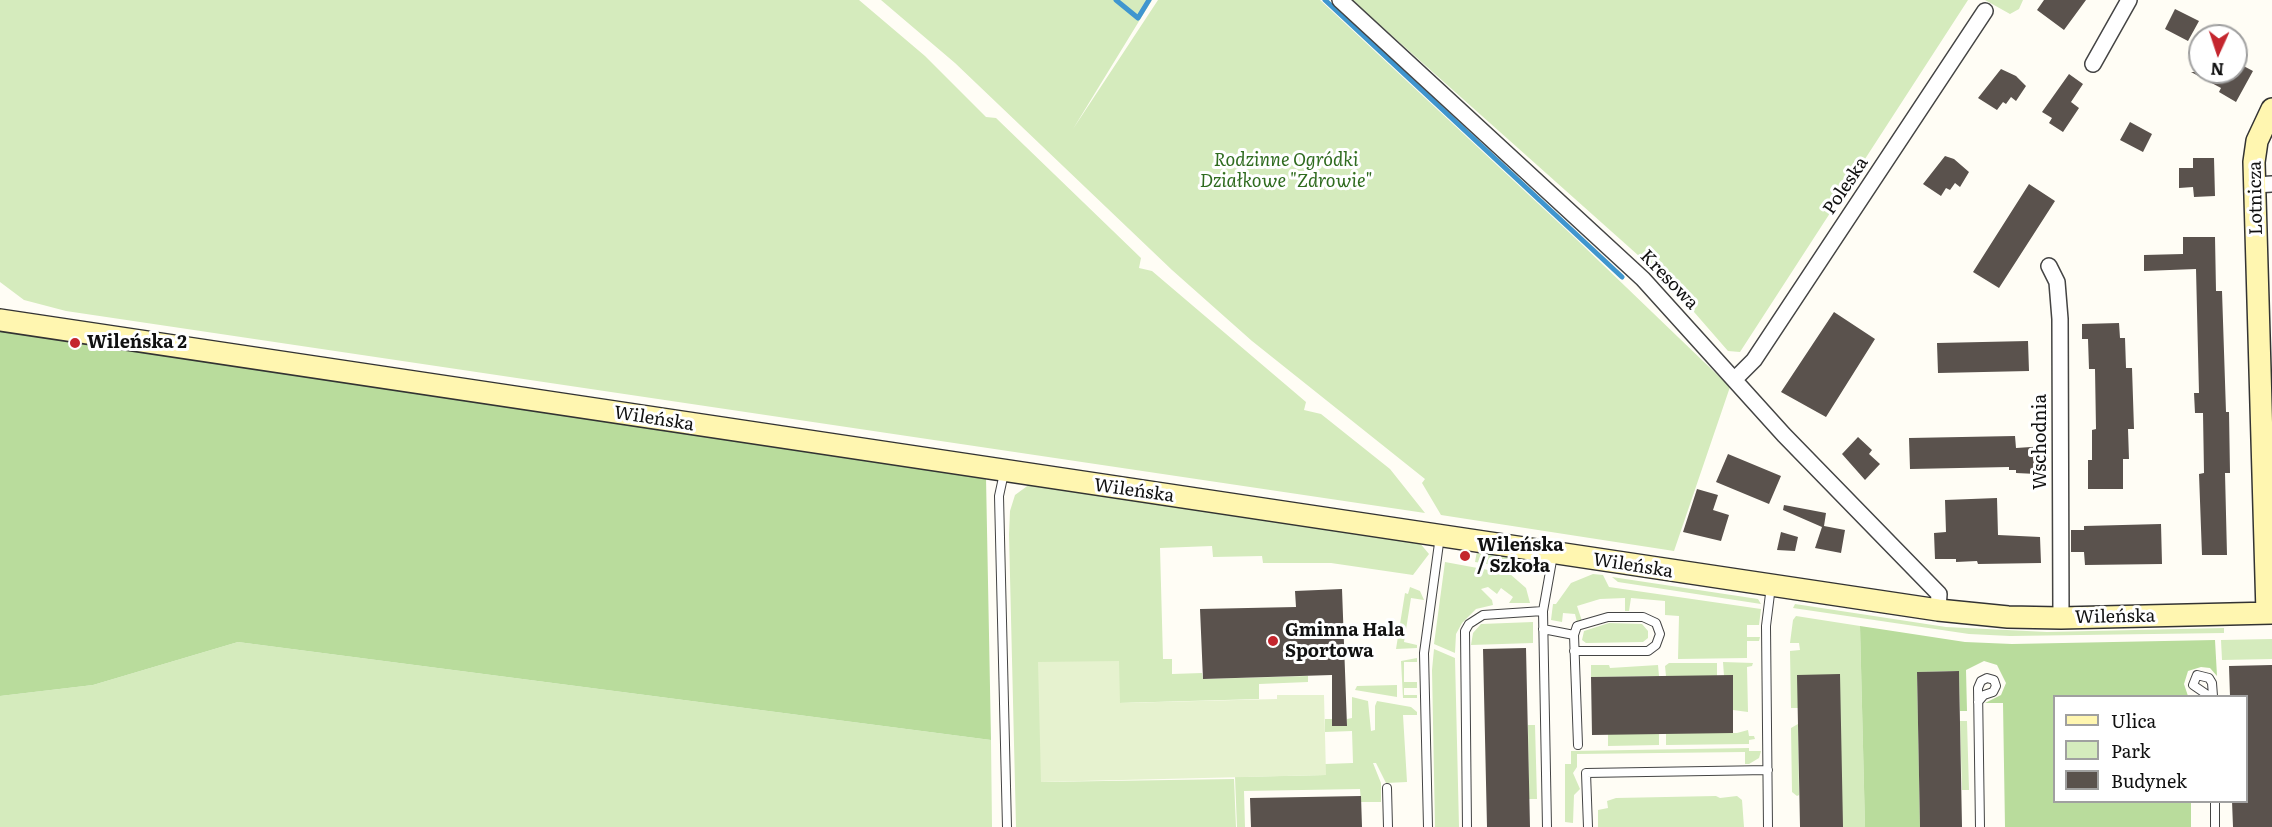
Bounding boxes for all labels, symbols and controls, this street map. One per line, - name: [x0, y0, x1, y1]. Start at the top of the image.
- north arrow: [2188, 24, 2248, 84]
- text: N: [2210, 58, 2225, 82]
- park label: Rodzinne Ogródki Działkowe "Zdrowie": [1200, 150, 1372, 192]
- street label: Poleska: [1819, 153, 1873, 219]
- street label: Lotnicza: [2245, 161, 2267, 235]
- street label: Kresowa: [1635, 246, 1703, 314]
- place label: Wileńska 2: [87, 332, 187, 354]
- marker: Wileńska 2: [68, 336, 82, 350]
- street label: Wschodnia: [2030, 394, 2052, 490]
- street label: Wileńska: [612, 402, 696, 436]
- street label: Wileńska: [1092, 475, 1176, 507]
- place label: Wileńska / Szkoła: [1477, 535, 1564, 578]
- marker: Wileńska / Szkoła: [1458, 549, 1472, 563]
- street label: Wileńska: [1591, 549, 1675, 583]
- street label: Wileńska: [2074, 605, 2156, 629]
- place label: Gminna Hala Sportowa: [1285, 620, 1405, 662]
- marker: Gminna Hala Sportowa: [1266, 634, 1280, 648]
- legend: [2053, 695, 2248, 803]
- text: Ulica: [2111, 707, 2156, 734]
- text: Park: [2111, 737, 2150, 764]
- text: Budynek: [2111, 767, 2187, 794]

